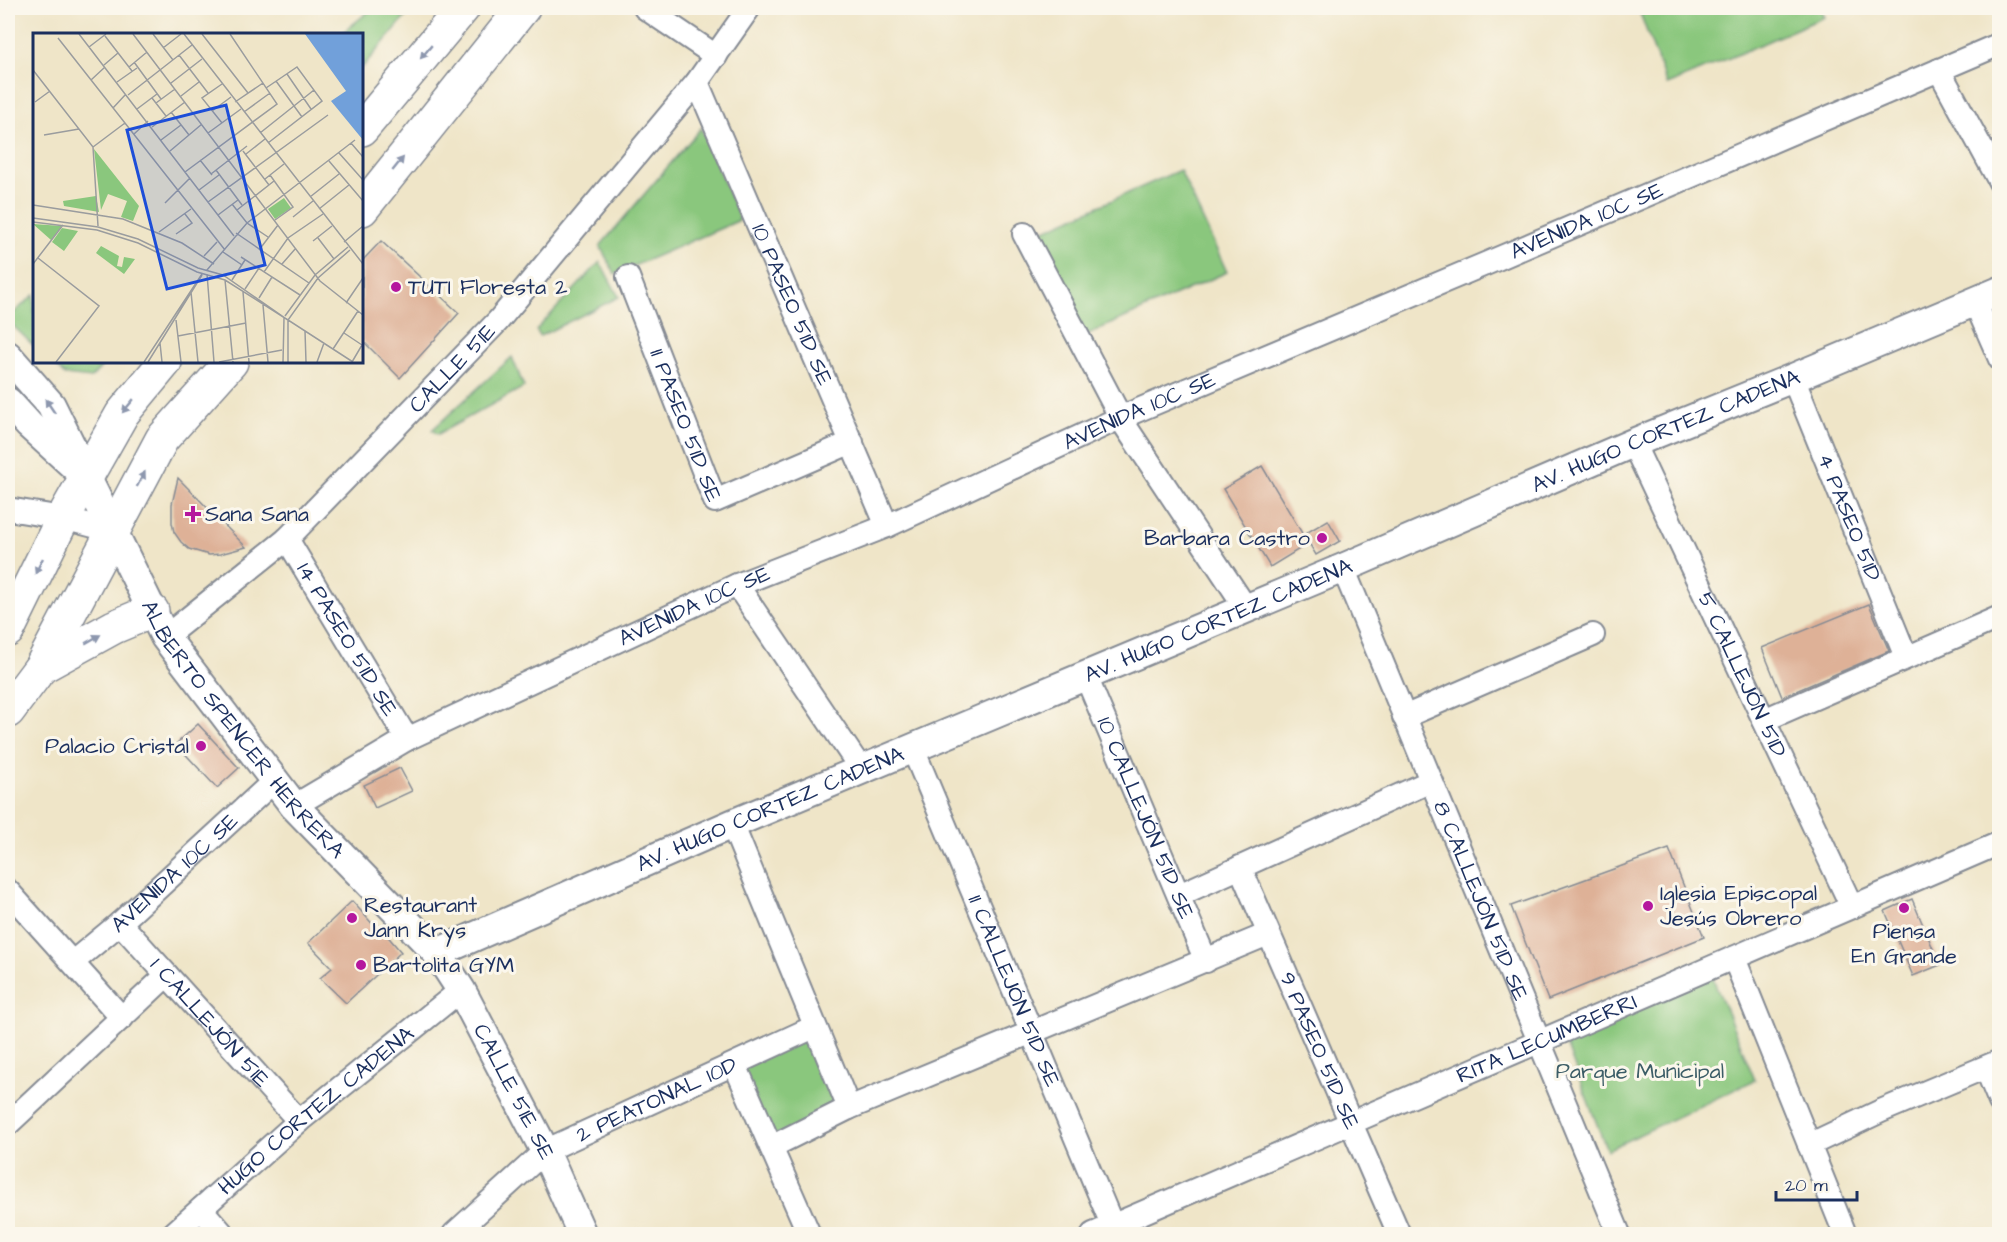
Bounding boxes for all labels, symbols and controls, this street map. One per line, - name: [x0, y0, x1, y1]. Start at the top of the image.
- inset map: [33, 33, 363, 363]
- one-way arrow: [420, 44, 433, 59]
- one-way arrow: [392, 156, 404, 171]
- street label: AVENIDA 10C SE: [1505, 174, 1668, 267]
- street label: 10 PASEO 51D SE: [744, 219, 840, 390]
- place label: TUTI Floresta 2: [408, 272, 568, 303]
- marker: TUTI Floresta 2: [389, 280, 403, 294]
- street label: CALLE 51E: [402, 317, 503, 420]
- street label: 11 PASEO 51D SE: [642, 344, 729, 506]
- street label: AV. HUGO CORTEZ CADENA: [1527, 361, 1804, 500]
- street label: AVENIDA 10C SE: [1058, 364, 1220, 458]
- one-way arrow: [45, 398, 56, 414]
- one-way arrow: [122, 398, 135, 413]
- street label: 4 PASEO 51D: [1810, 448, 1889, 586]
- one-way arrow: [135, 470, 145, 488]
- place label: Sana Sana: [205, 499, 309, 530]
- marker: Sana Sana: [186, 507, 200, 521]
- place label: Barbara Castro: [1144, 523, 1311, 554]
- marker: Barbara Castro: [1315, 531, 1329, 545]
- street label: AV. HUGO CORTEZ CADENA: [1079, 550, 1357, 690]
- one-way arrow: [35, 557, 45, 575]
- street label: 14 PASEO 51D SE: [289, 557, 405, 722]
- street label: AVENIDA 10C SE: [613, 558, 775, 654]
- street label: 5 CALLEJÓN 51D: [1690, 587, 1795, 762]
- street label: ALBERTO SPENCER HERRERA: [134, 595, 352, 865]
- one-way arrow: [85, 634, 102, 644]
- street label: 10 CALLEJÓN 51D SE: [1089, 712, 1202, 923]
- place label: Palacio Cristal: [45, 731, 189, 762]
- street label: AV. HUGO CORTEZ CADENA: [631, 738, 909, 879]
- marker: Palacio Cristal: [194, 739, 208, 753]
- street label: 8 CALLEJÓN 51D SE: [1426, 796, 1536, 1005]
- street label: AVENIDA 10C SE: [104, 806, 245, 940]
- place label: Iglesia Episcopal Jesús Obrero: [1660, 878, 1817, 934]
- place label: Restaurant Jann Krys: [364, 890, 477, 947]
- street label: 11 CALLEJÓN 51D SE: [960, 890, 1068, 1091]
- marker: Iglesia Episcopal Jesús Obrero: [1641, 899, 1655, 913]
- marker: Piensa En Grande: [1897, 901, 1911, 915]
- marker: Restaurant Jann Krys: [345, 911, 359, 925]
- place label: Piensa En Grande: [1851, 916, 1957, 972]
- place label: Bartolita GYM: [373, 950, 514, 981]
- street label: 1 CALLEJÓN 51E: [143, 951, 277, 1094]
- marker: Bartolita GYM: [354, 958, 368, 972]
- street label: 9 PASEO 51D SE: [1272, 967, 1367, 1134]
- street label: RITA LECUMBERRI: [1452, 986, 1642, 1091]
- street label: HUGO CORTEZ CADENA: [211, 1018, 421, 1202]
- street label: CALLE 51E SE: [466, 1018, 562, 1164]
- street label: 2 PEATONAL 10D: [571, 1049, 742, 1150]
- park label: Parque Municipal: [1556, 1056, 1724, 1087]
- scale bar: [1776, 1164, 1857, 1202]
- text: 20 m: [1785, 1173, 1828, 1198]

